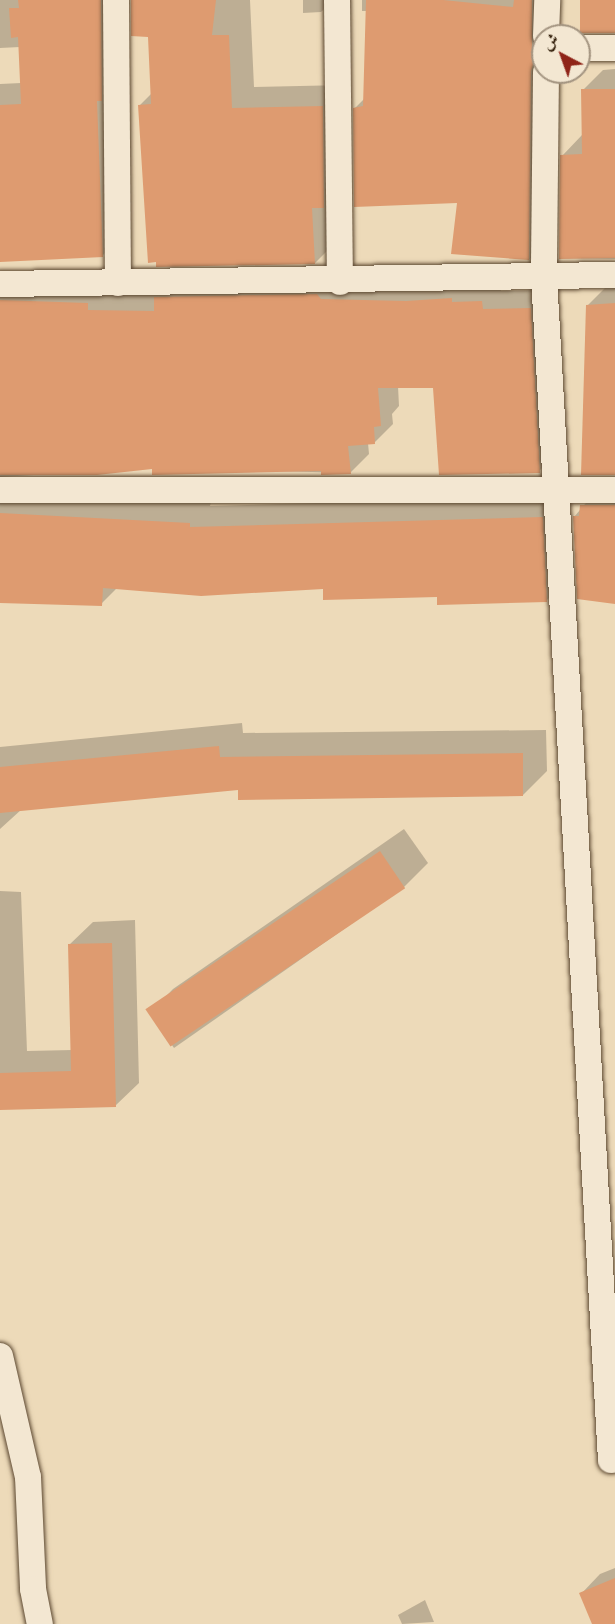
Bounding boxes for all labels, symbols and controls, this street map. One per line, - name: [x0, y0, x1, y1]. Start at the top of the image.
- north arrow: [531, 24, 591, 84]
- text: ش: [538, 29, 562, 54]

